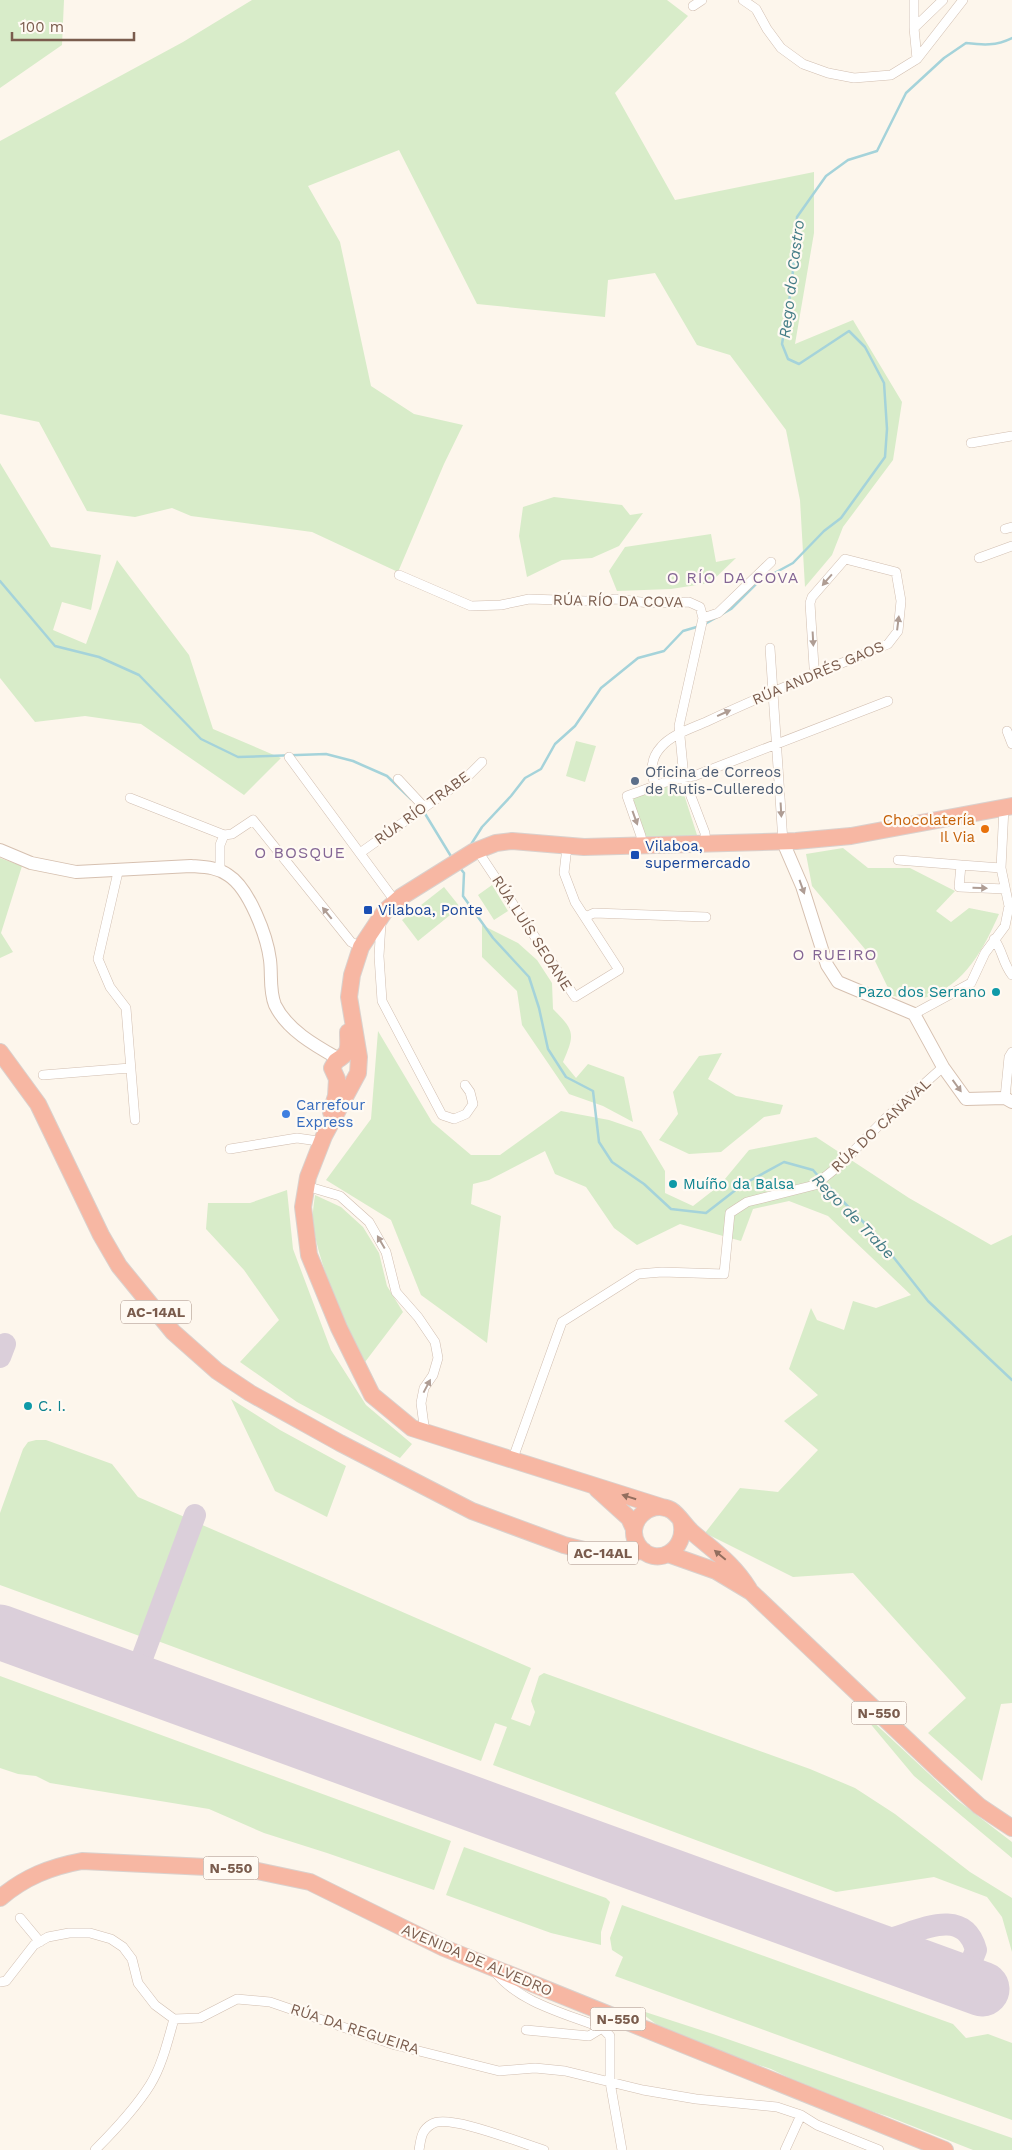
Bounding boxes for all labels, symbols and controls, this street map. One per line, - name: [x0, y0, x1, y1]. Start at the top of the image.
- scale bar: [12, 10, 135, 42]
- text: 100 m: [20, 18, 64, 36]
- water label: Rego do Castro: [775, 219, 808, 339]
- district label: O RÍO DA COVA: [667, 568, 799, 587]
- one-way arrow: [821, 574, 832, 587]
- street label: RÚA RÍO DA COVA: [553, 591, 683, 611]
- one-way arrow: [894, 615, 902, 631]
- one-way arrow: [809, 631, 817, 647]
- street label: RÚA ANDRÉS GAOS: [749, 637, 887, 709]
- one-way arrow: [717, 709, 731, 717]
- place label: Oficina de Correos de Rutis-Culleredo: [645, 763, 783, 798]
- street label: RÚA RÍO TRABE: [371, 767, 473, 849]
- marker: Oficina de Correos de Rutis-Culleredo: [629, 775, 641, 787]
- one-way arrow: [778, 802, 786, 818]
- one-way arrow: [631, 811, 639, 826]
- place label: Chocolatería Il Via: [883, 811, 976, 846]
- marker: Chocolatería Il Via: [979, 823, 991, 835]
- place label: Vilaboa, supermercado: [645, 837, 750, 872]
- district label: O BOSQUE: [254, 843, 346, 862]
- marker: Vilaboa, supermercado: [629, 849, 641, 861]
- street label: RÚA LUÍS SEOANE: [488, 872, 576, 994]
- one-way arrow: [798, 880, 806, 895]
- one-way arrow: [972, 884, 988, 892]
- place label: Vilaboa, Ponte: [378, 901, 483, 919]
- marker: Vilaboa, Ponte: [362, 904, 374, 916]
- one-way arrow: [322, 906, 333, 919]
- district label: O RUEIRO: [793, 945, 877, 964]
- place label: Pazo dos Serrano: [858, 983, 986, 1001]
- marker: Pazo dos Serrano: [990, 986, 1002, 998]
- street label: RÚA DO CANAVAL: [827, 1074, 935, 1176]
- one-way arrow: [952, 1079, 962, 1093]
- place label: Carrefour Express: [296, 1096, 365, 1131]
- marker: Carrefour Express: [280, 1108, 292, 1120]
- water label: Rego de Trabe: [808, 1170, 899, 1263]
- place label: Muíño da Balsa: [683, 1175, 795, 1193]
- marker: Muíño da Balsa: [667, 1178, 679, 1190]
- one-way arrow: [376, 1236, 385, 1249]
- road number: AC-14AL: [121, 1300, 191, 1324]
- one-way arrow: [423, 1378, 431, 1393]
- place label: C. I.: [38, 1397, 66, 1415]
- marker: C. I.: [22, 1400, 34, 1412]
- one-way arrow: [621, 1492, 636, 1500]
- road number: AC-14AL: [568, 1542, 638, 1565]
- one-way arrow: [714, 1549, 727, 1560]
- road number: N-550: [852, 1702, 906, 1725]
- road number: N-550: [204, 1856, 258, 1880]
- street label: AVENIDA DE ALVEDRO: [399, 1920, 555, 2000]
- street label: RÚA DA REGUEIRA: [288, 2000, 422, 2058]
- road number: N-550: [590, 2008, 646, 2030]

